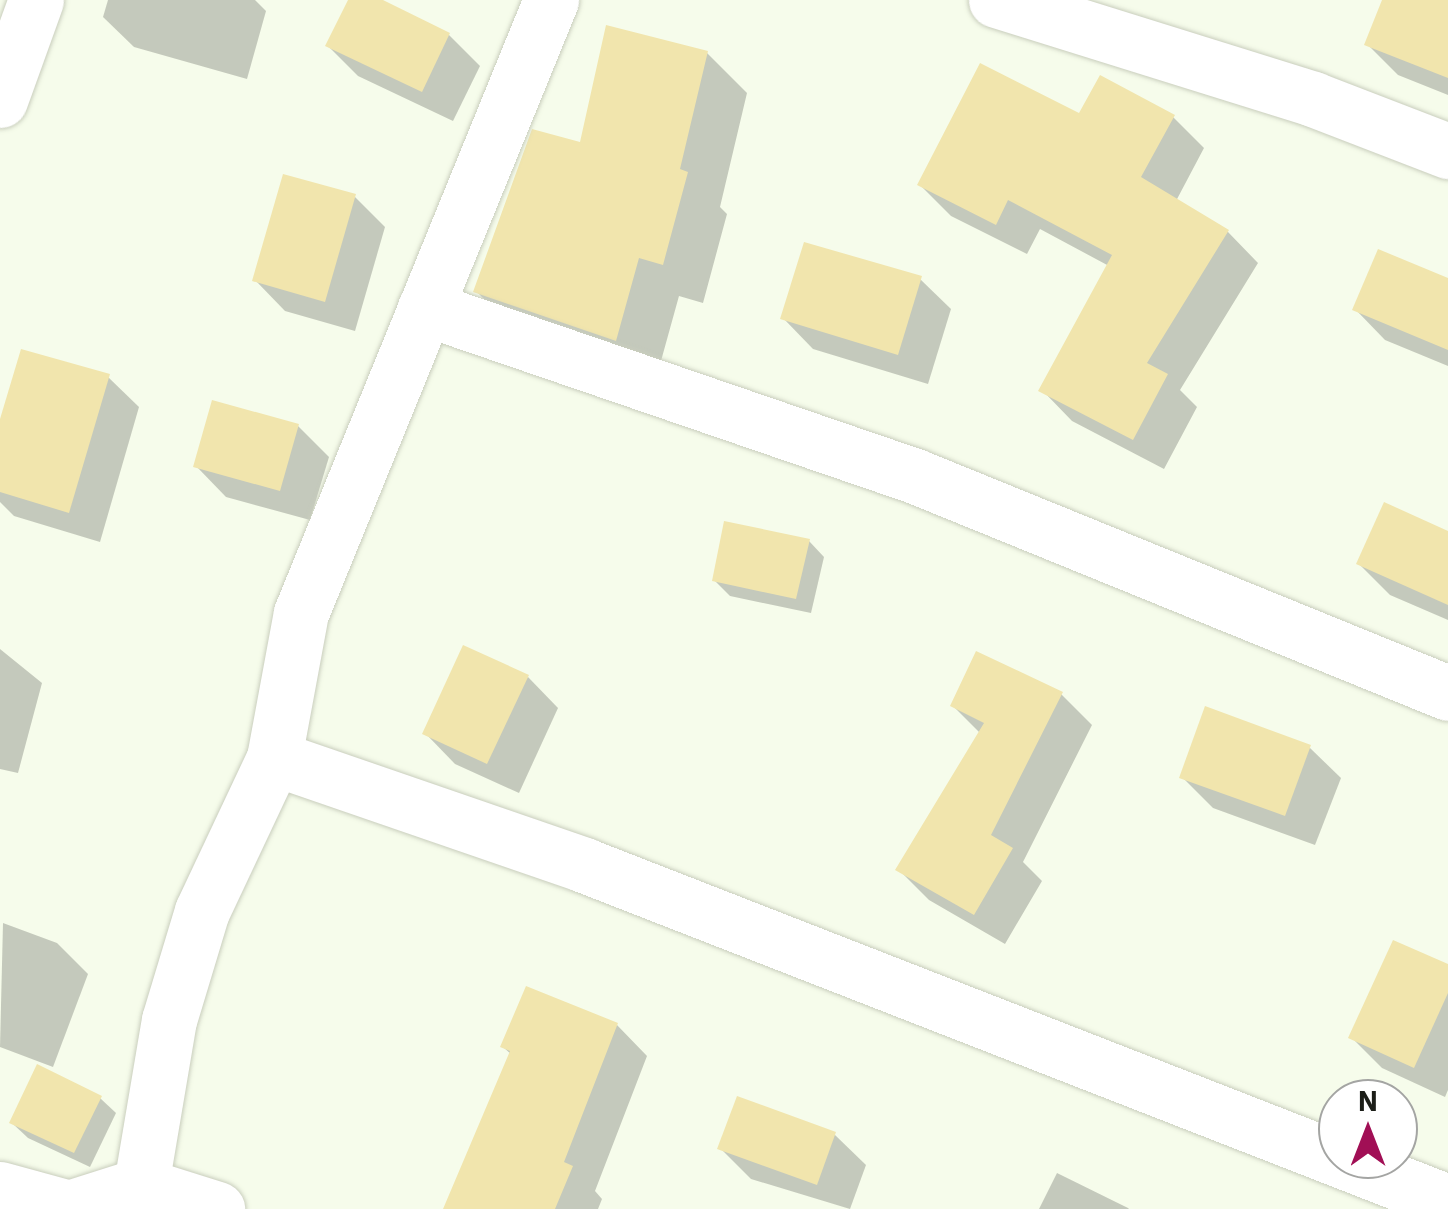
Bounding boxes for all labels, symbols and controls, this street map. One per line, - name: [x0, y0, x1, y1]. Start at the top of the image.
- north arrow: [1318, 1079, 1418, 1179]
- text: N: [1358, 1082, 1378, 1119]

